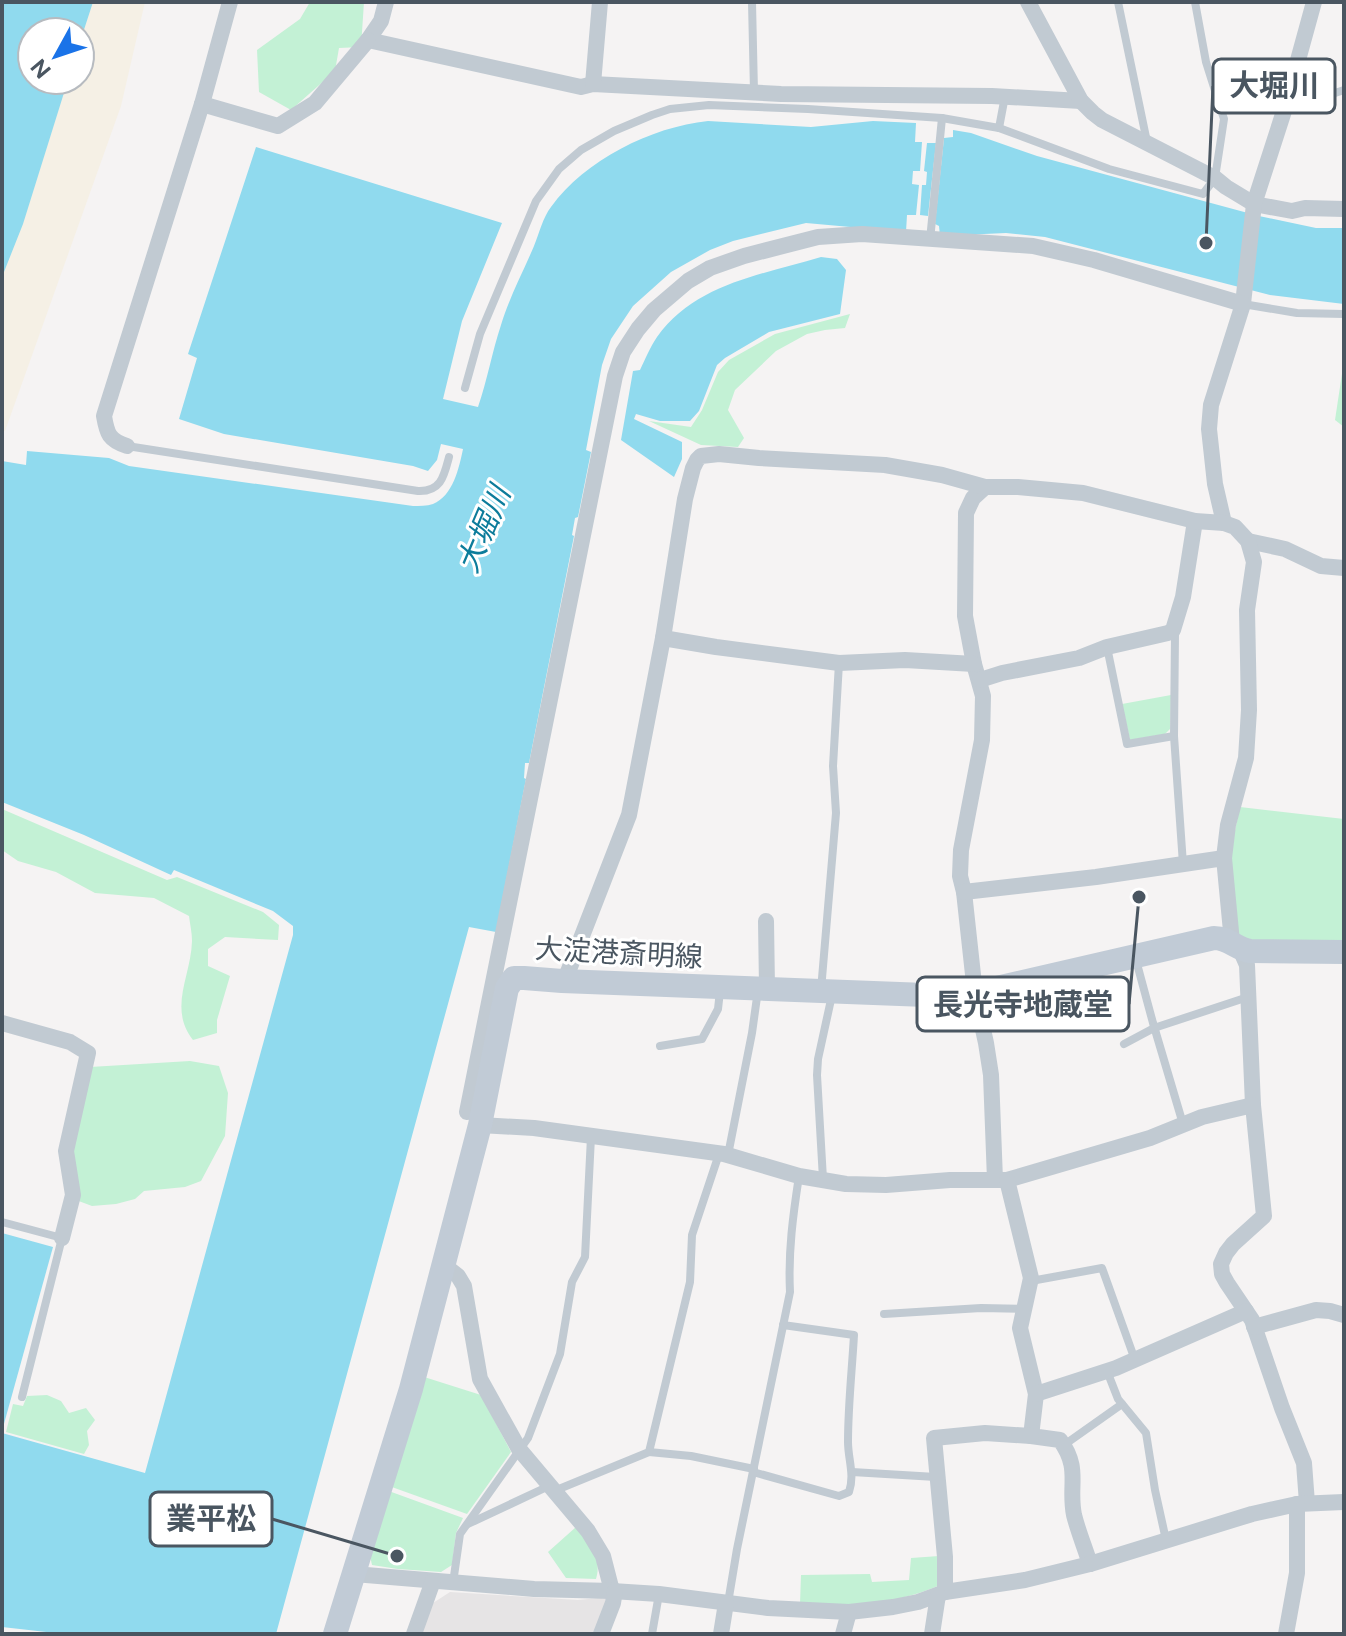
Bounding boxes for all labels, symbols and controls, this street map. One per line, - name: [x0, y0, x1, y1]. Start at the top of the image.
- north arrow: [16, 16, 96, 96]
- text: N: [25, 54, 56, 84]
- callout: 大堀川: [1213, 59, 1335, 113]
- text: 大堀川: [1229, 67, 1319, 103]
- water label: 大堀川: [449, 478, 518, 577]
- street label: 大淀港斎明線: [534, 931, 704, 973]
- callout: 長光寺地蔵堂: [917, 977, 1129, 1031]
- text: 長光寺地蔵堂: [933, 986, 1113, 1022]
- callout: 業平松: [150, 1492, 272, 1546]
- text: 業平松: [166, 1500, 256, 1536]

